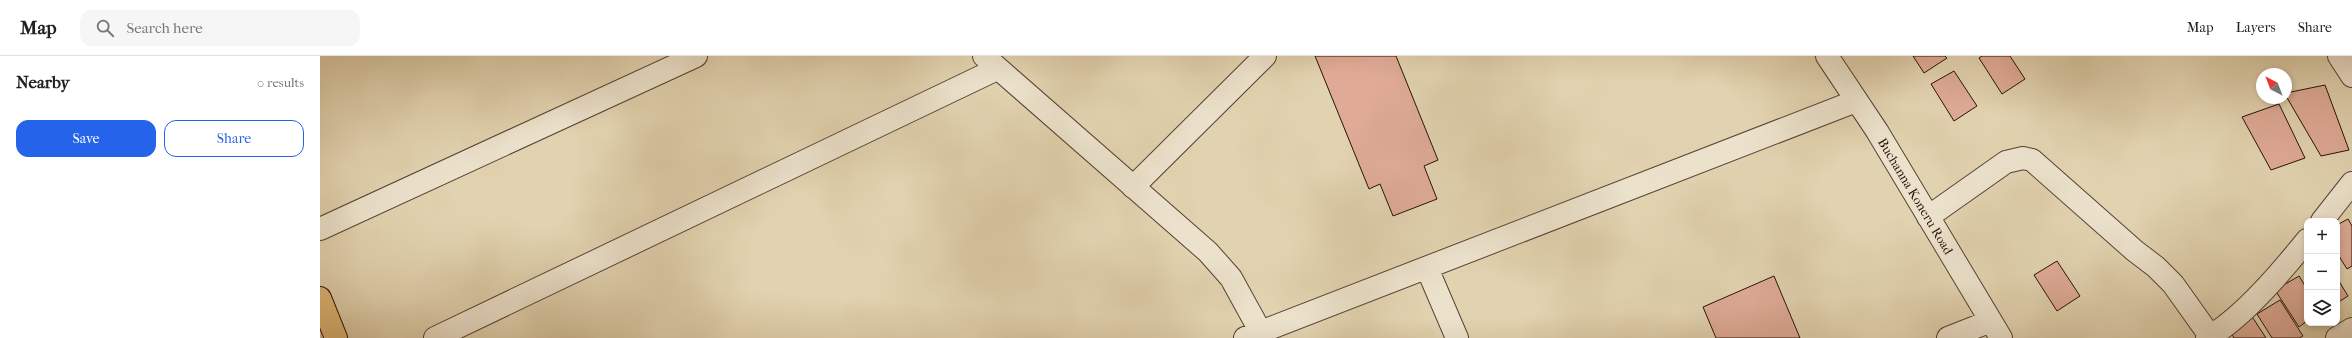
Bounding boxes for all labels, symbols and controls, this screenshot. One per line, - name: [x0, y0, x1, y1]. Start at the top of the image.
- search box: [80, 10, 360, 46]
- text: Map: [20, 17, 56, 39]
- icon: search: [94, 17, 116, 39]
- text: Search here: [126, 19, 203, 37]
- text: Map: [2187, 19, 2214, 36]
- text: Layers: [2236, 19, 2276, 36]
- text: Share: [2298, 19, 2332, 36]
- north arrow: [2256, 68, 2292, 104]
- text: Nearby: [16, 72, 70, 92]
- text: 0 results: [257, 75, 304, 90]
- button: Save: [16, 120, 156, 157]
- button: Share: [164, 120, 304, 157]
- street label: Buchanna Koneru Road: [1875, 135, 1957, 258]
- map controls: [2304, 218, 2340, 326]
- button: +: [2304, 218, 2340, 254]
- button: −: [2304, 254, 2340, 290]
- button: layers: [2304, 290, 2340, 326]

